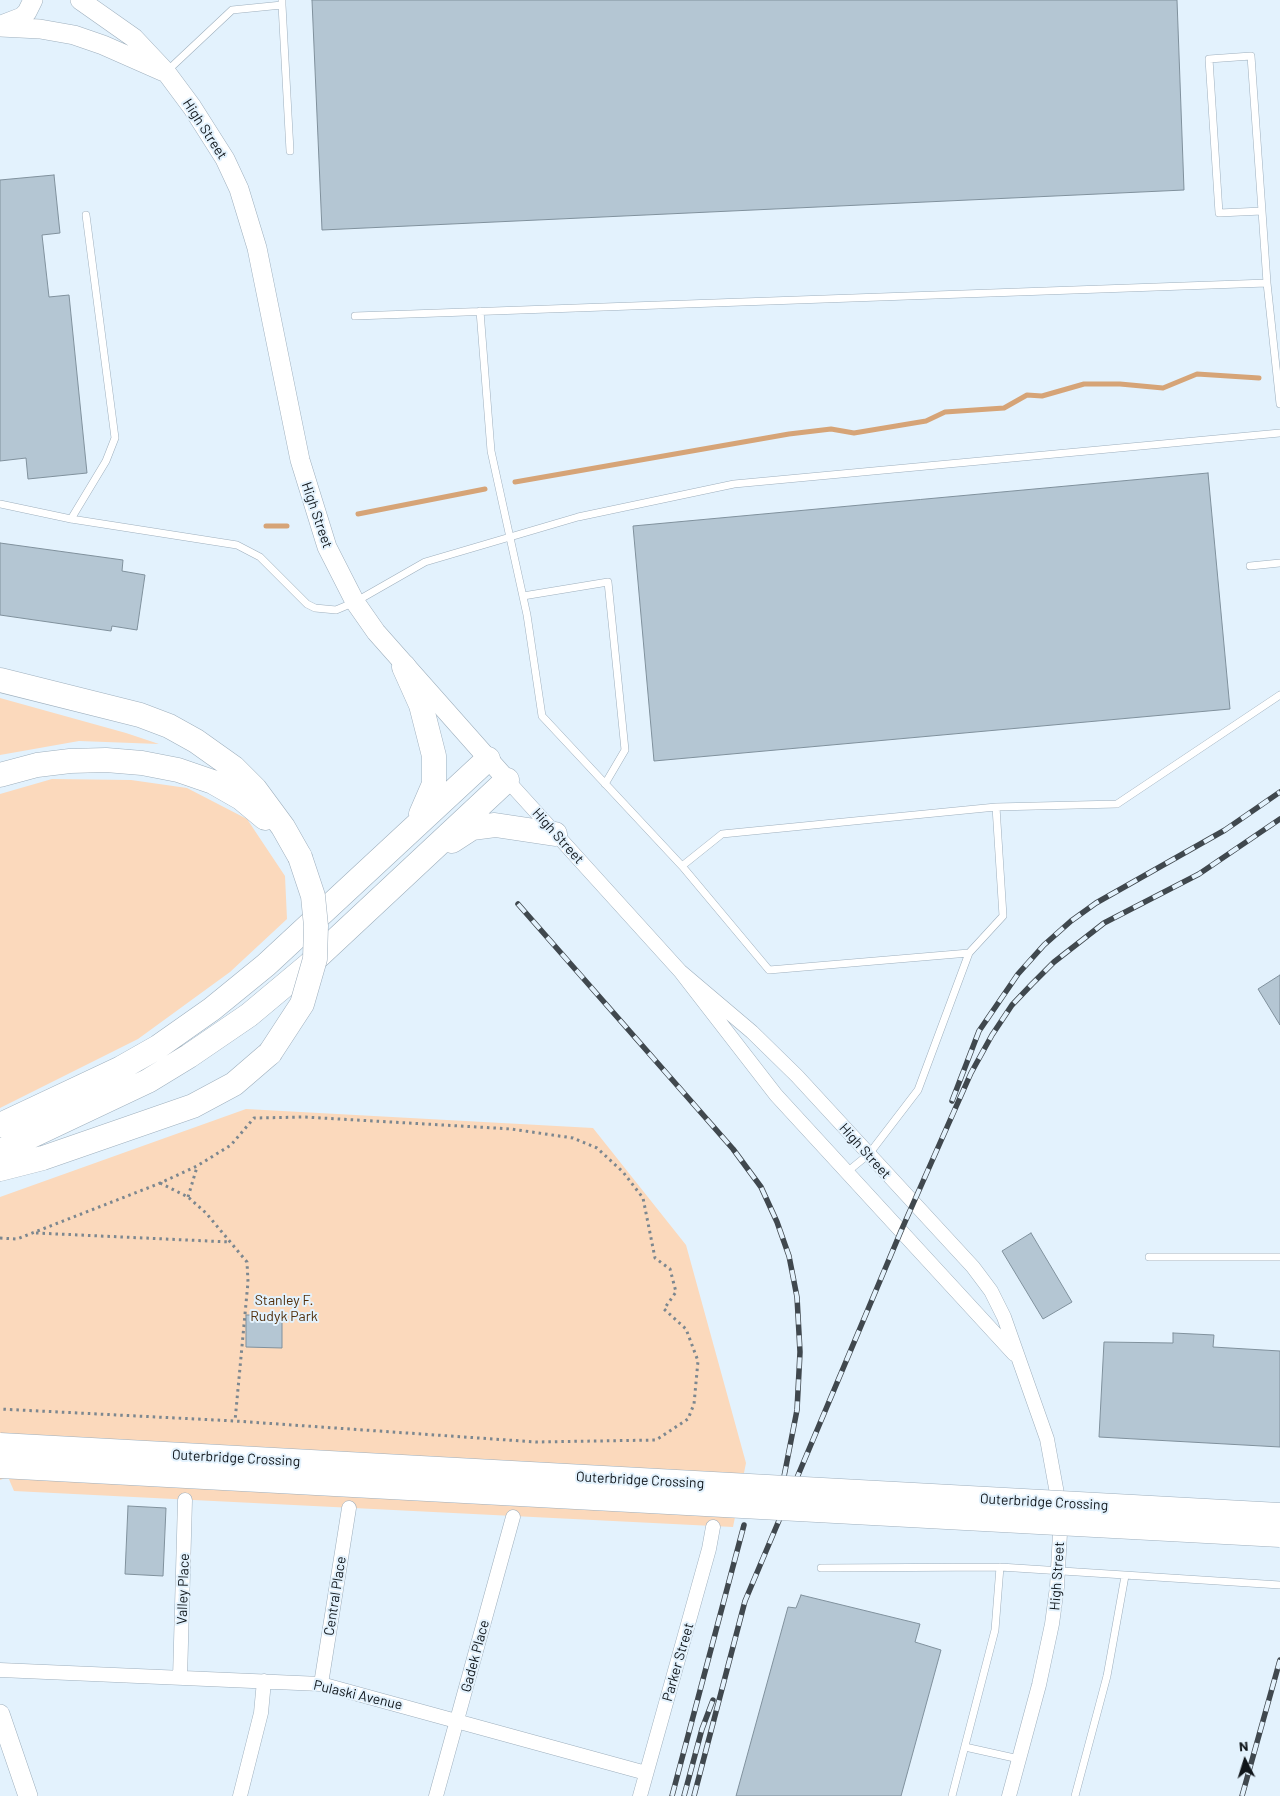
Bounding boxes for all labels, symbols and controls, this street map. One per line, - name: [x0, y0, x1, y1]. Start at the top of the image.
- street label: High Street: [179, 96, 231, 162]
- street label: High Street: [298, 480, 336, 550]
- street label: High Street: [529, 805, 587, 867]
- street label: High Street: [836, 1120, 894, 1182]
- park label: Stanley F. Rudyk Park: [250, 1292, 318, 1324]
- street label: Outerbridge Crossing: [171, 1446, 301, 1470]
- street label: Outerbridge Crossing: [575, 1468, 705, 1492]
- street label: Outerbridge Crossing: [979, 1490, 1109, 1514]
- street label: High Street: [1046, 1541, 1068, 1611]
- street label: Valley Place: [173, 1553, 193, 1625]
- street label: Central Place: [320, 1555, 350, 1637]
- street label: Gadek Place: [457, 1618, 493, 1694]
- street label: Parker Street: [659, 1621, 697, 1703]
- street label: Pulaski Avenue: [312, 1677, 404, 1713]
- north arrow: [1220, 1736, 1270, 1786]
- text: N: [1238, 1737, 1249, 1754]

